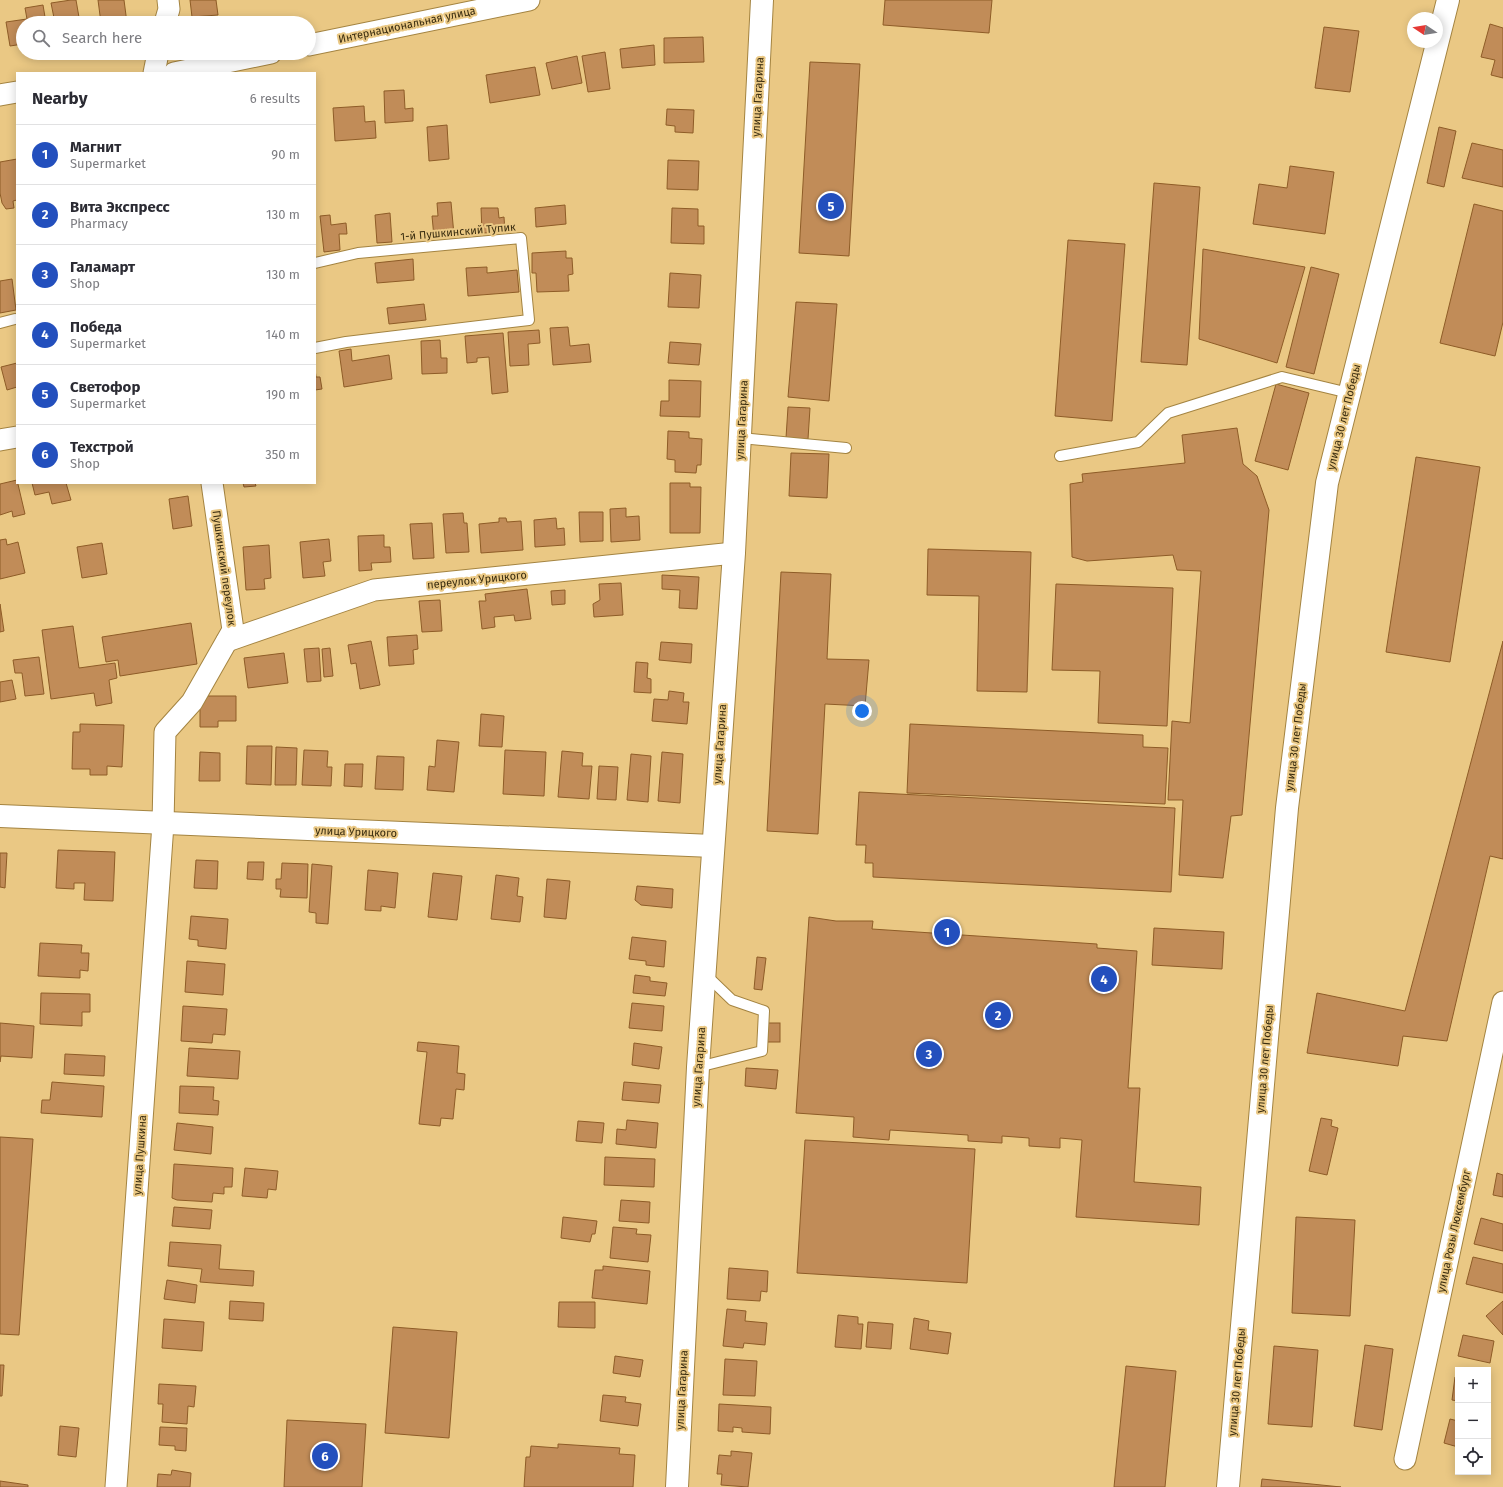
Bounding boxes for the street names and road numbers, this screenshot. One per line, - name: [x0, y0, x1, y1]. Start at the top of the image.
- street label: Интернациональная улица: [337, 4, 477, 46]
- street label: улица Гагарина: [749, 57, 767, 137]
- street label: 1-й Пушкинский Тупик: [400, 220, 516, 244]
- street label: улица 30 лет Победы: [1325, 363, 1363, 471]
- street label: улица Гагарина: [733, 380, 751, 460]
- street label: Пушкинский переулок: [209, 510, 239, 627]
- street label: переулок Урицкого: [427, 568, 527, 592]
- street label: улица 30 лет Победы: [1283, 682, 1309, 792]
- street label: улица Гагарина: [711, 704, 729, 784]
- street label: улица Урицкого: [315, 824, 397, 840]
- street label: улица 30 лет Победы: [1254, 1004, 1276, 1114]
- street label: улица Гагарина: [690, 1027, 708, 1107]
- street label: улица Пушкина: [131, 1115, 149, 1195]
- street label: улица Розы Люксембург: [1435, 1168, 1473, 1294]
- street label: улица 30 лет Победы: [1226, 1327, 1248, 1437]
- street label: улица Гагарина: [673, 1350, 691, 1430]

